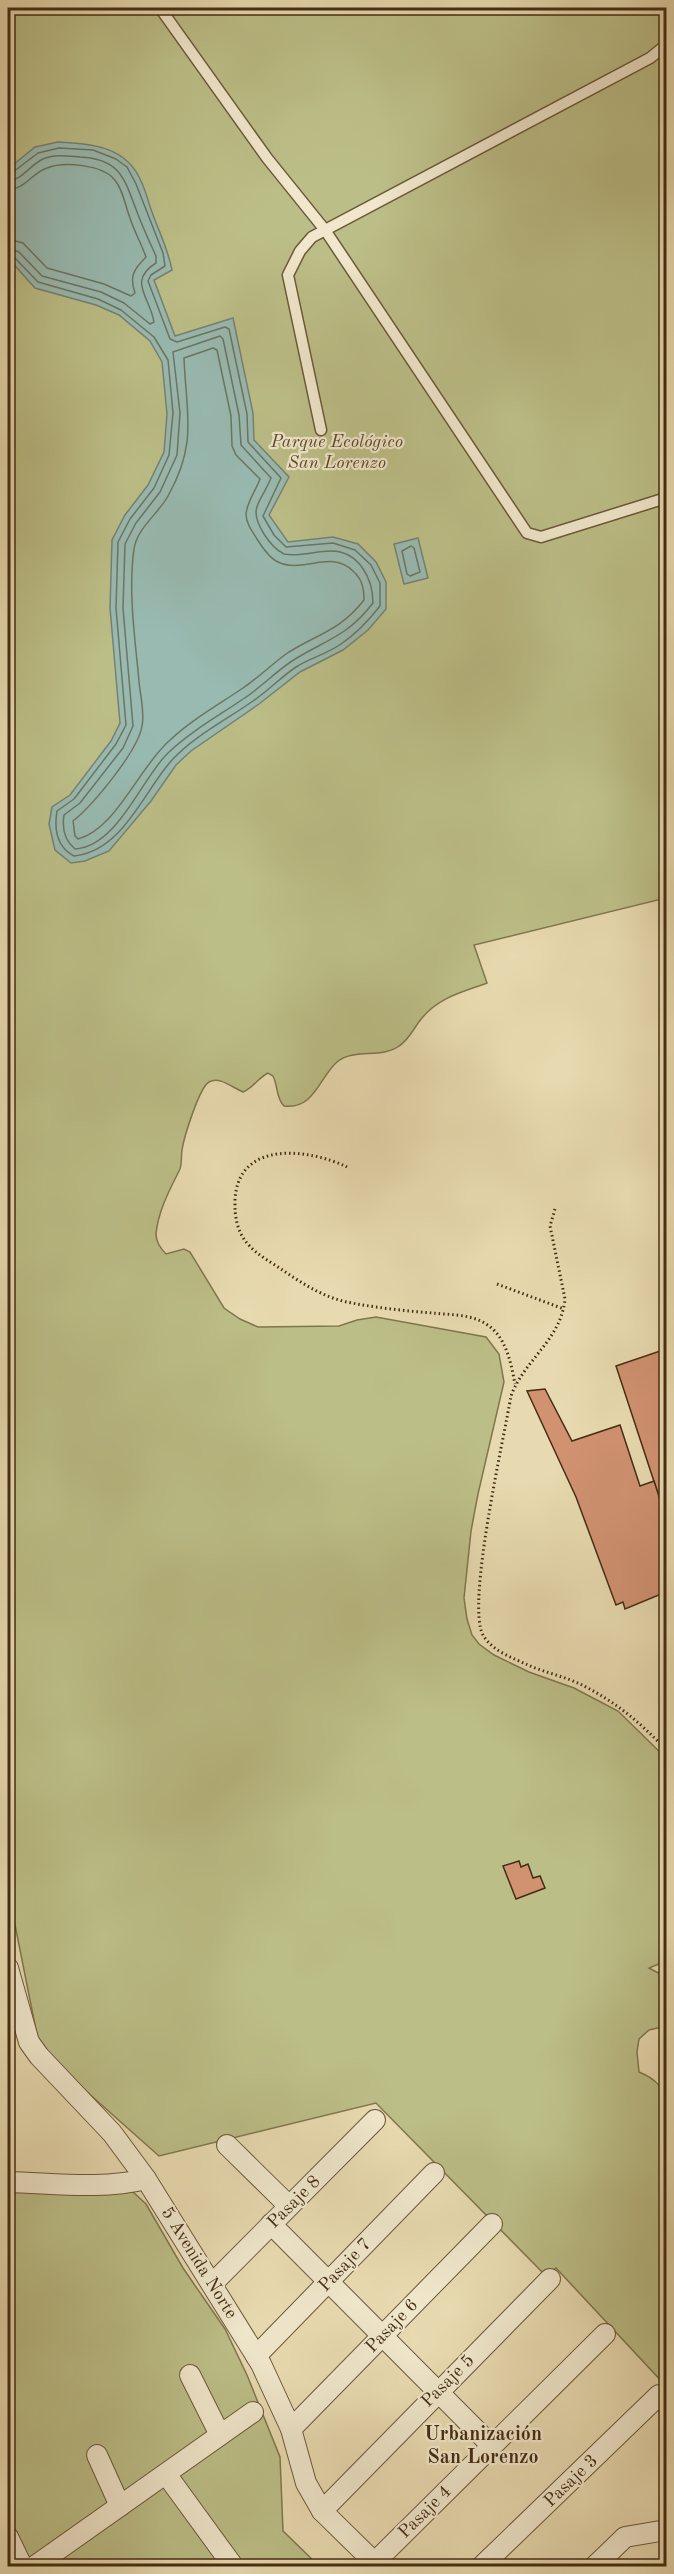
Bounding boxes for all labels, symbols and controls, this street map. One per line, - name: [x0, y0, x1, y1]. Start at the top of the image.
- park label: Parque Ecológico San Lorenzo: [270, 433, 403, 472]
- street label: Pasaje 8: [264, 2172, 324, 2232]
- street label: 5 Avenida Norte: [158, 2204, 240, 2322]
- street label: Pasaje 7: [315, 2235, 375, 2295]
- street label: Pasaje 6: [362, 2296, 422, 2356]
- street label: Pasaje 5: [418, 2351, 478, 2411]
- district label: Urbanización San Lorenzo: [424, 2425, 542, 2468]
- street label: Pasaje 3: [541, 2451, 601, 2511]
- street label: Pasaje 4: [395, 2482, 455, 2542]

